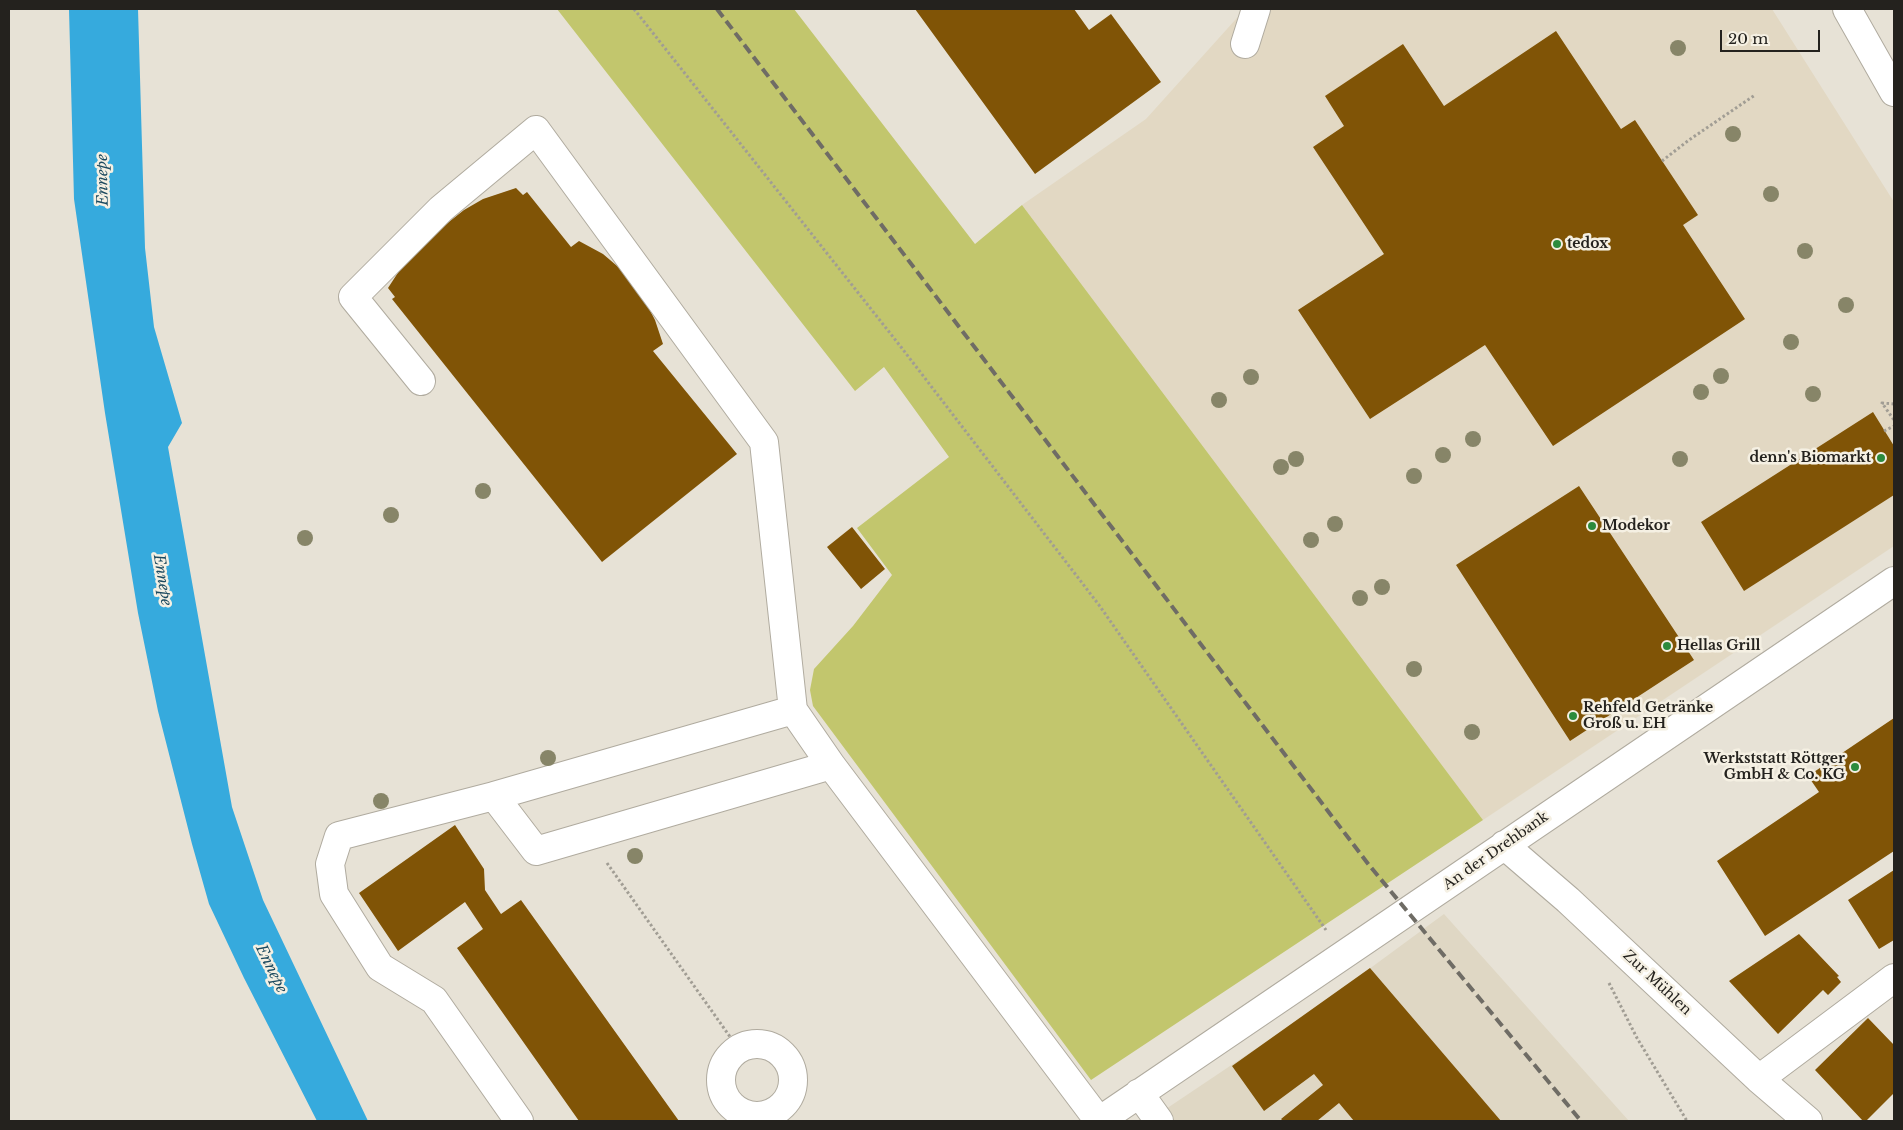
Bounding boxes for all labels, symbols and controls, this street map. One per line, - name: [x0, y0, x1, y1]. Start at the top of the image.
- scale bar: [1723, 20, 1823, 52]
- text: 20 m: [1728, 29, 1768, 48]
- water label: Ennepe: [94, 154, 112, 206]
- place label: tedox: [1567, 236, 1608, 252]
- marker: tedox: [1551, 238, 1563, 250]
- place label: denn's Biomarkt: [1749, 450, 1871, 466]
- marker: denn's Biomarkt: [1875, 452, 1887, 464]
- place label: Modekor: [1602, 518, 1670, 534]
- marker: Modekor: [1586, 520, 1598, 532]
- water label: Ennepe: [149, 553, 175, 607]
- place label: Hellas Grill: [1677, 638, 1761, 654]
- marker: Hellas Grill: [1661, 640, 1673, 652]
- place label: Rehfeld Getränke Groß u. EH: [1583, 700, 1713, 732]
- marker: Rehfeld Getränke Groß u. EH: [1567, 710, 1579, 722]
- place label: Werkststatt Röttger GmbH & Co. KG: [1703, 751, 1845, 784]
- marker: Werkststatt Röttger GmbH & Co. KG: [1849, 761, 1861, 773]
- street label: An der Drehbank: [1440, 808, 1552, 894]
- water label: Ennepe: [252, 942, 290, 996]
- street label: Zur Mühlen: [1619, 947, 1695, 1019]

